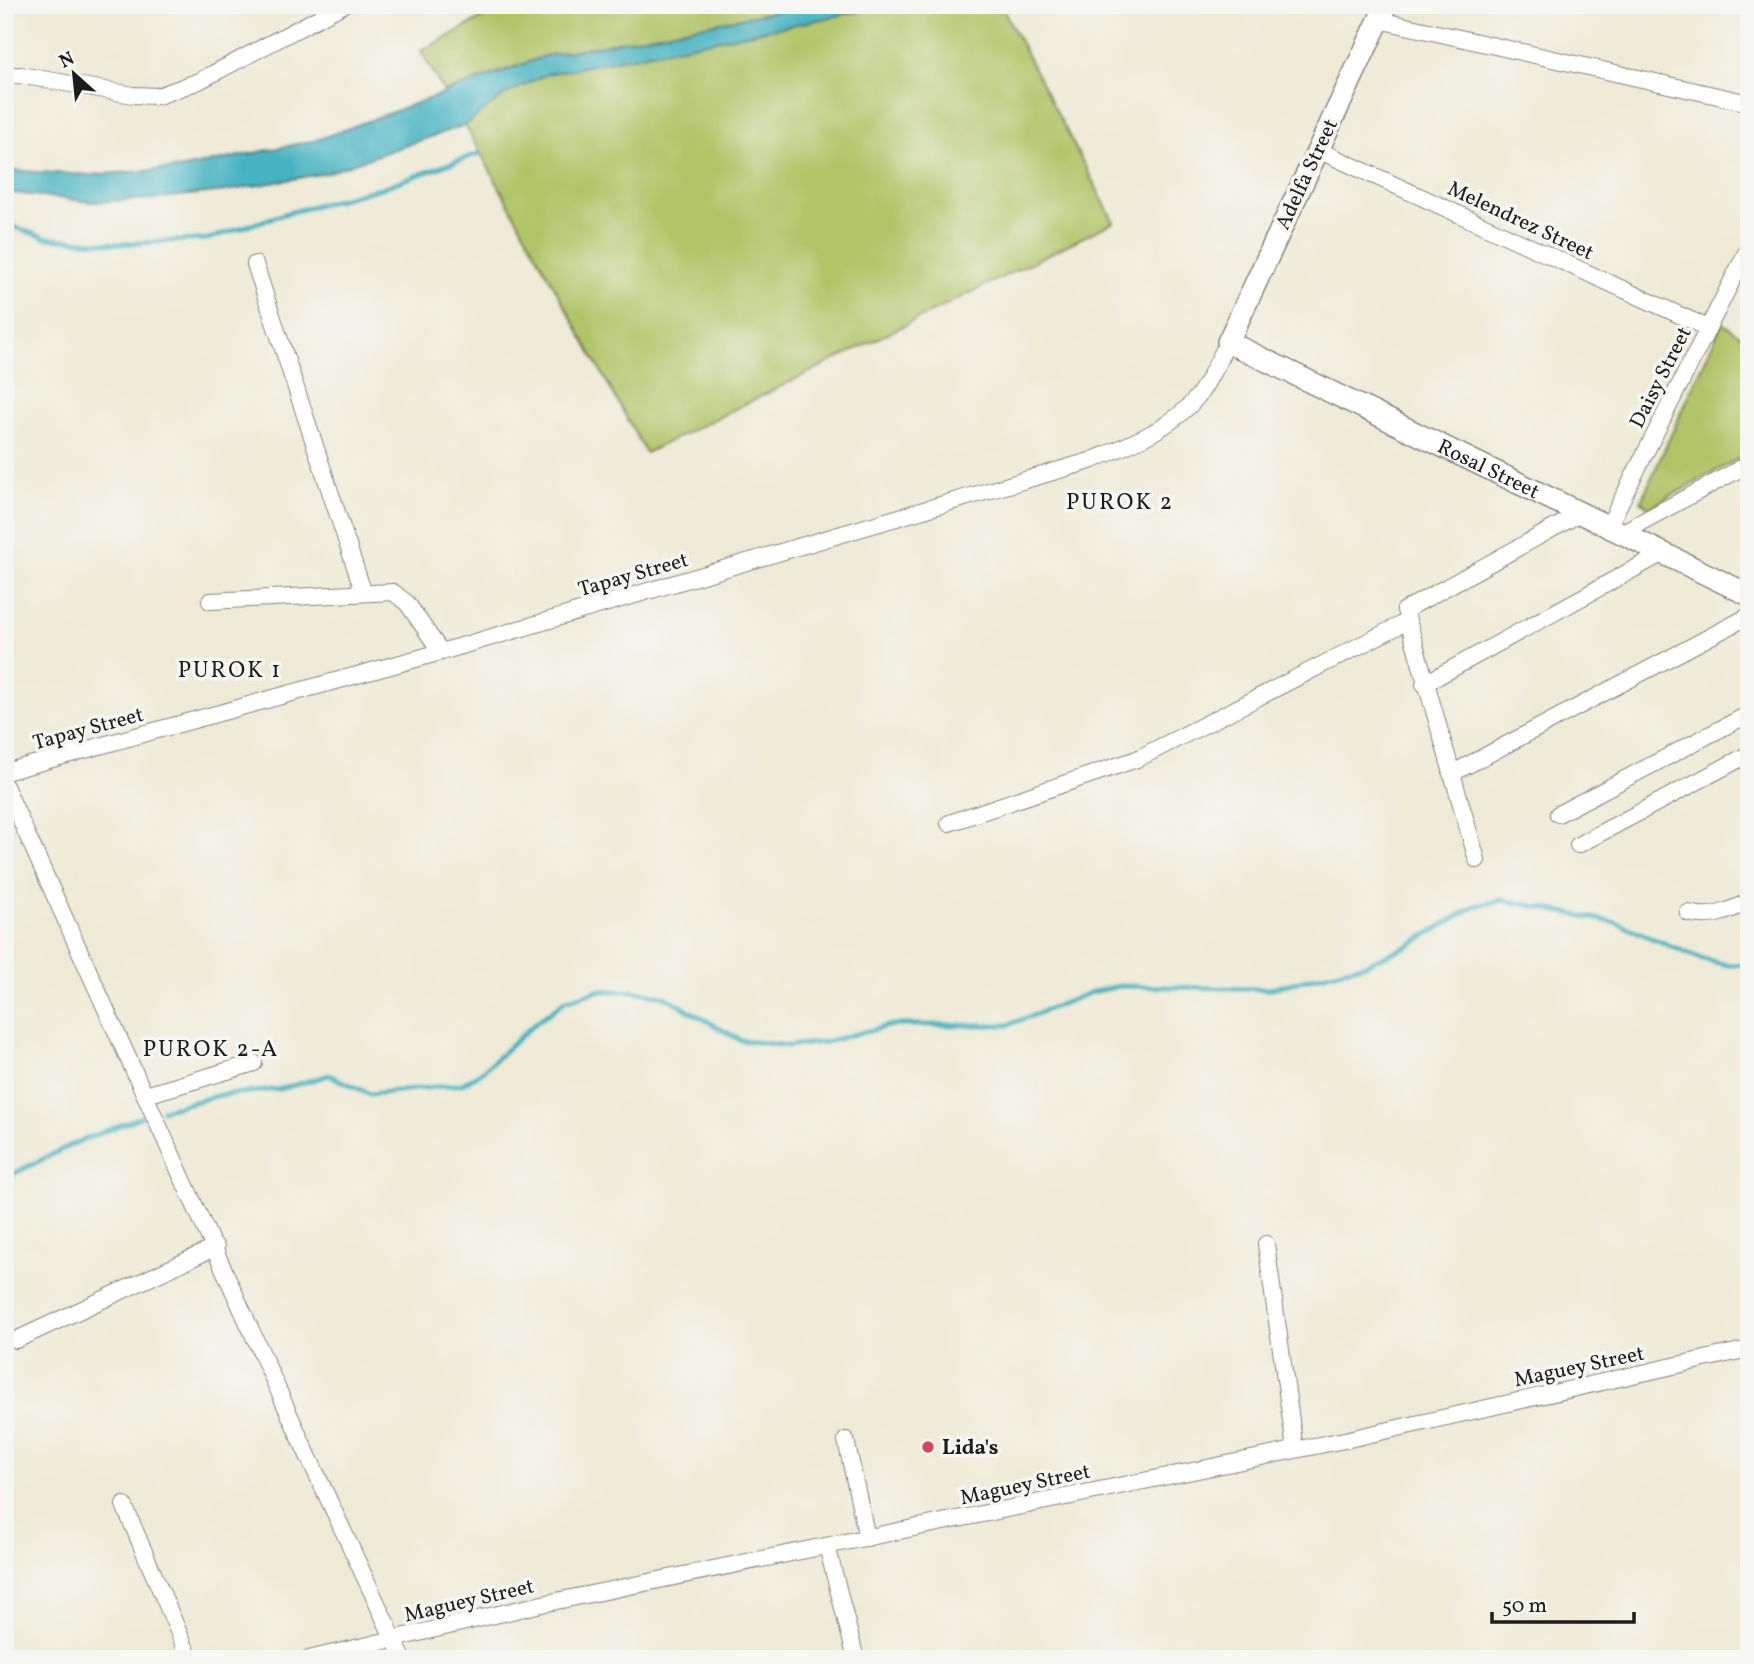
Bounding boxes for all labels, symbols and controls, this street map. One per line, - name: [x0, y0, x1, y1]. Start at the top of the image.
- north arrow: [38, 38, 108, 108]
- text: N: [55, 46, 79, 75]
- street label: Adelfa Street: [1269, 114, 1346, 235]
- street label: Melendrez Street: [1443, 175, 1598, 268]
- street label: Daisy Street: [1623, 322, 1699, 434]
- street label: Rosal Street: [1432, 433, 1544, 507]
- district label: PUROK 2: [1066, 487, 1174, 519]
- street label: Tapay Street: [575, 546, 692, 605]
- district label: PUROK 1: [178, 655, 282, 687]
- street label: Tapay Street: [30, 701, 147, 758]
- district label: PUROK 2-A: [143, 1034, 279, 1066]
- street label: Maguey Street: [1512, 1340, 1647, 1395]
- place label: Lida's: [942, 1434, 998, 1463]
- marker: Lida's: [920, 1439, 936, 1455]
- street label: Maguey Street: [958, 1458, 1093, 1513]
- street label: Maguey Street: [402, 1572, 537, 1630]
- scale bar: [1492, 1580, 1633, 1624]
- text: 50 m: [1502, 1592, 1547, 1621]

